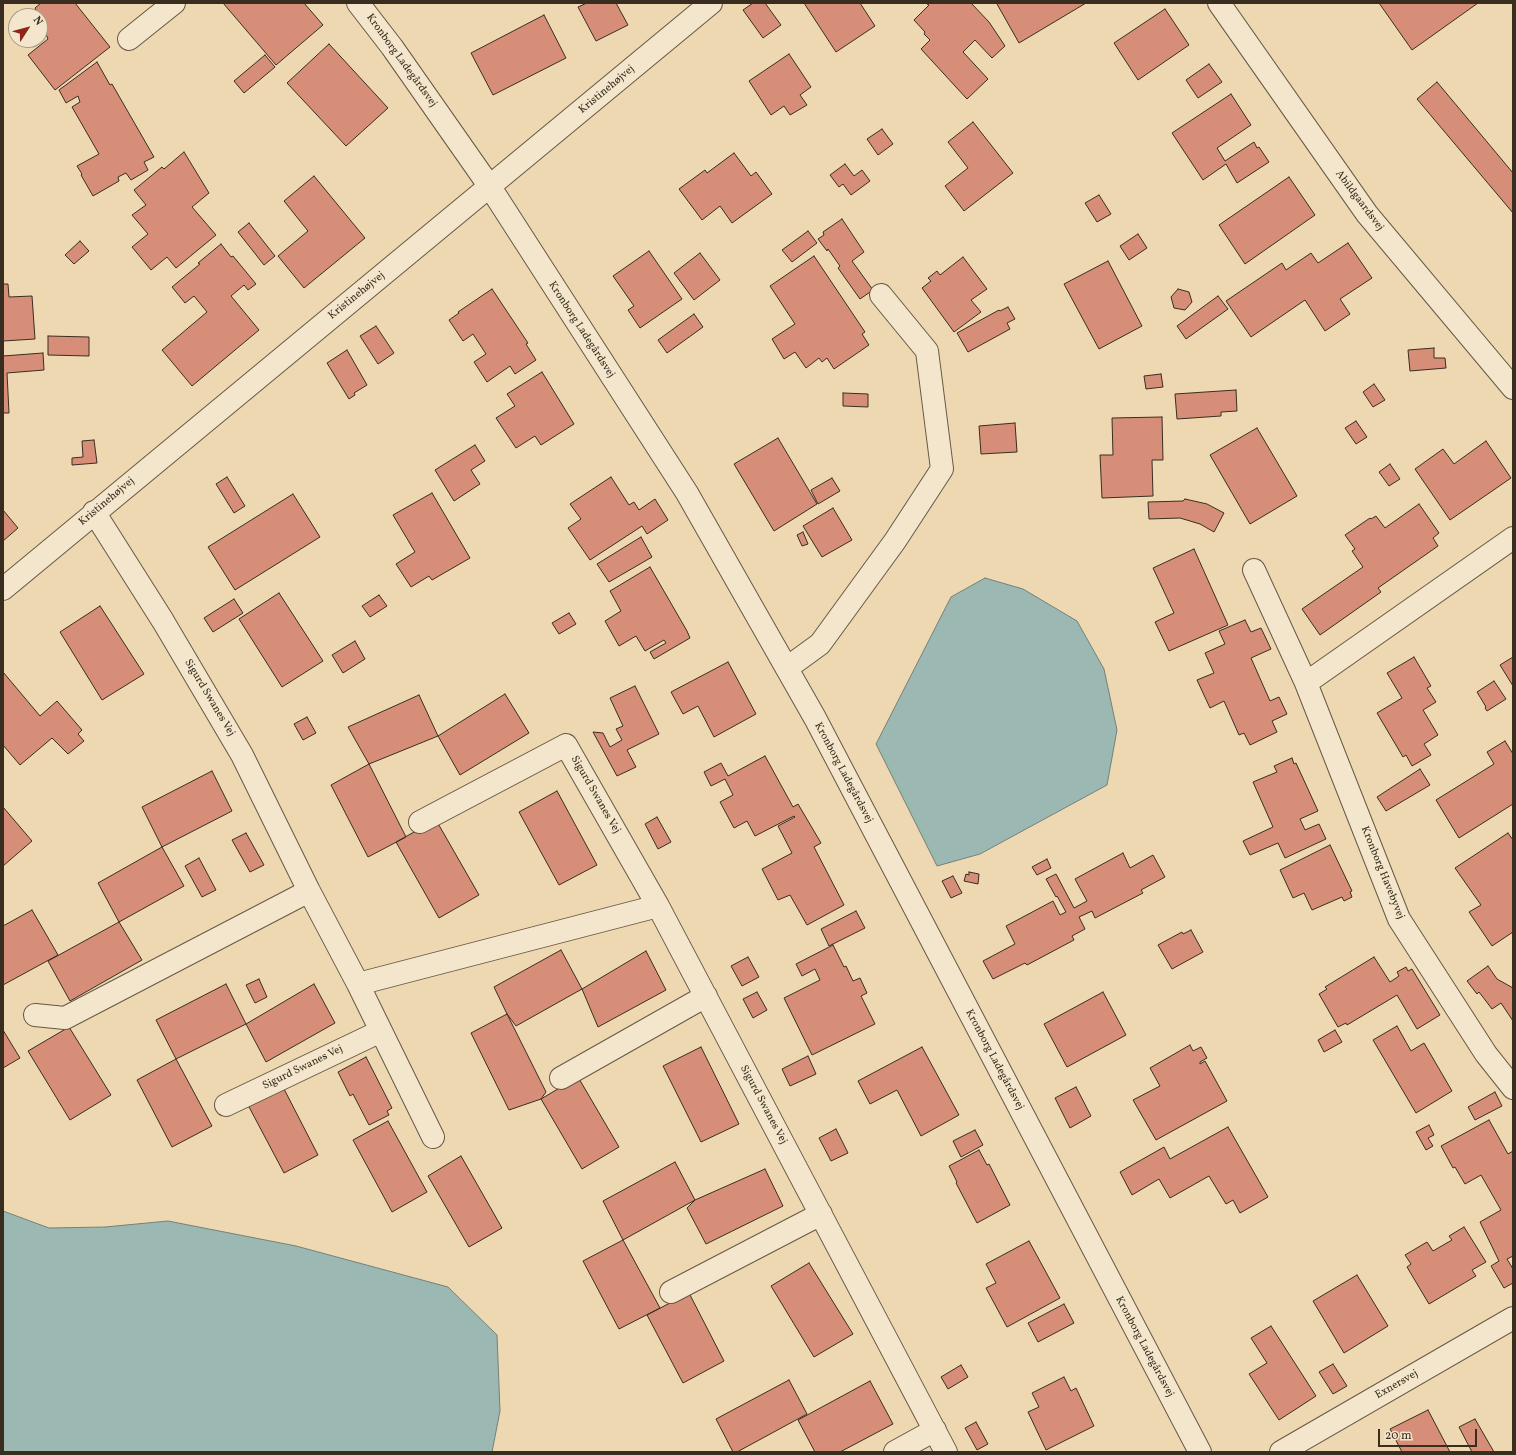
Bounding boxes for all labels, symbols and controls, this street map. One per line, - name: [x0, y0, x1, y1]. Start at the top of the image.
- north arrow: [8, 8, 48, 48]
- street label: Kronborg Ladegårdsvej: [363, 12, 439, 110]
- text: N: [29, 14, 46, 29]
- street label: Kristinehøjvej: [576, 63, 638, 117]
- street label: Abildgaardsvej: [1332, 168, 1386, 234]
- street label: Kristinehøjvej: [326, 269, 388, 323]
- street label: Kronborg Ladegårdsvej: [545, 279, 617, 381]
- street label: Kristinehøjvej: [76, 475, 138, 529]
- street label: Sigurd Swanes Vej: [181, 657, 237, 739]
- street label: Kronborg Ladegårdsvej: [811, 720, 875, 826]
- street label: Sigurd Swanes Vej: [567, 754, 623, 836]
- street label: Kronborg Havebyvej: [1357, 825, 1407, 921]
- street label: Kronborg Ladegårdsvej: [962, 1007, 1026, 1113]
- street label: Sigurd Swanes Vej: [261, 1043, 345, 1093]
- street label: Sigurd Swanes Vej: [737, 1063, 789, 1147]
- street label: Kronborg Ladegårdsvej: [1112, 1294, 1176, 1400]
- street label: Exnersvej: [1373, 1367, 1421, 1403]
- scale bar: [1380, 1421, 1479, 1447]
- text: 20 m: [1385, 1428, 1412, 1444]

